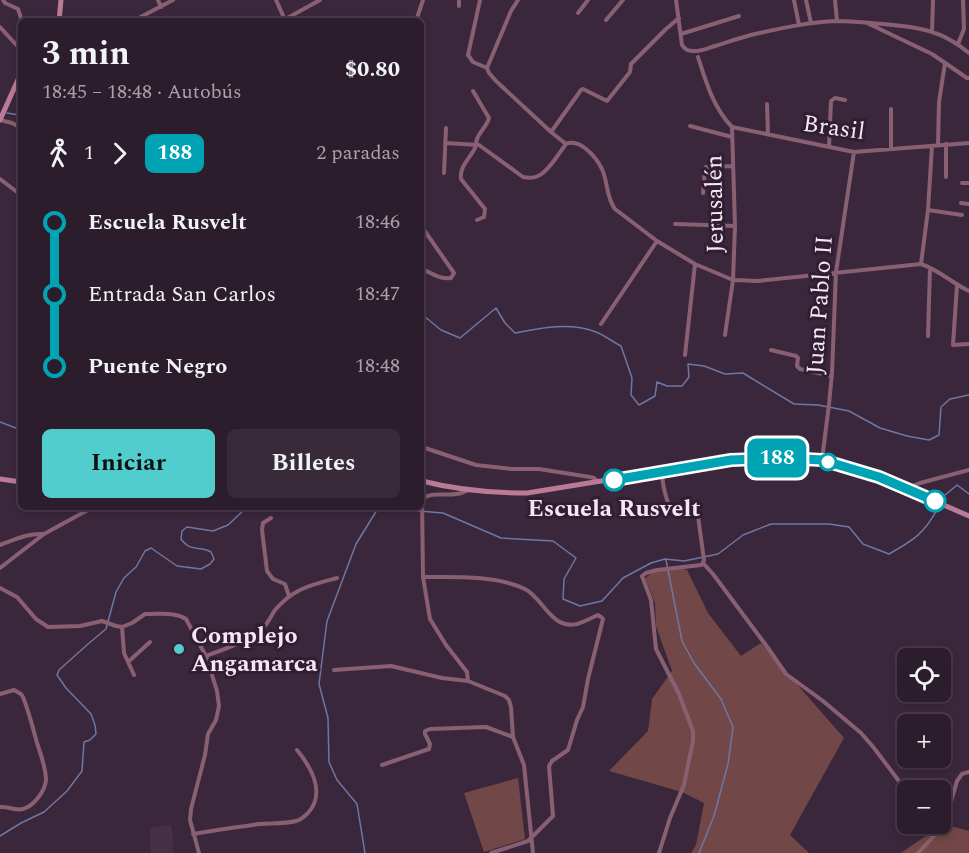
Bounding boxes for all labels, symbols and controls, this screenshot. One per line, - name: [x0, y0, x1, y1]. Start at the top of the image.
- text: 3 min: [42, 29, 130, 79]
- text: $0.80: [345, 53, 400, 86]
- text: 18:45 – 18:48 · Autobús: [42, 77, 242, 107]
- street label: Brasil: [801, 106, 867, 150]
- icon: walk: [42, 137, 75, 170]
- icon: forward: [103, 137, 136, 170]
- text: 188: [157, 137, 192, 169]
- text: 1: [84, 138, 94, 168]
- text: 2 paradas: [316, 138, 400, 168]
- street label: Jerusalén: [696, 155, 734, 253]
- text: Escuela Rusvelt: [88, 206, 247, 239]
- text: 18:46: [355, 207, 400, 237]
- street label: Juan Pablo II: [797, 235, 843, 376]
- text: Entrada San Carlos: [88, 278, 276, 311]
- text: 18:47: [355, 279, 400, 309]
- text: Puente Negro: [88, 350, 227, 383]
- text: 18:48: [355, 351, 400, 381]
- button: Iniciar: [42, 429, 215, 498]
- button: Billetes: [227, 429, 400, 498]
- line badge: 188: [742, 438, 812, 478]
- text: 188: [759, 442, 795, 474]
- unlabelled marker: [819, 453, 837, 471]
- marker: Escuela Rusvelt: [603, 469, 625, 491]
- unlabelled marker: [924, 490, 946, 512]
- place label: Escuela Rusvelt: [527, 491, 701, 527]
- place label: Complejo Angamarca: [191, 618, 318, 682]
- marker: Complejo Angamarca: [172, 642, 186, 656]
- map controls: [897, 648, 951, 834]
- button: locate: [897, 648, 951, 702]
- button: +: [897, 714, 951, 768]
- button: −: [897, 780, 951, 834]

